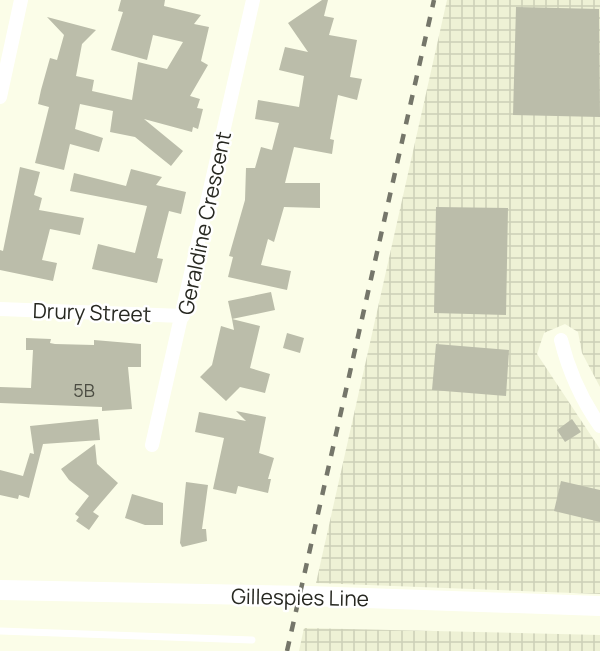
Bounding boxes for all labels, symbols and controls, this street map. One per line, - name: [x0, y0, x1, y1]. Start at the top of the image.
- street label: Geraldine Crescent: [171, 129, 237, 317]
- street label: Drury Street: [32, 296, 152, 328]
- house number: 5B: [73, 378, 95, 402]
- street label: Gillespies Line: [231, 582, 369, 612]

